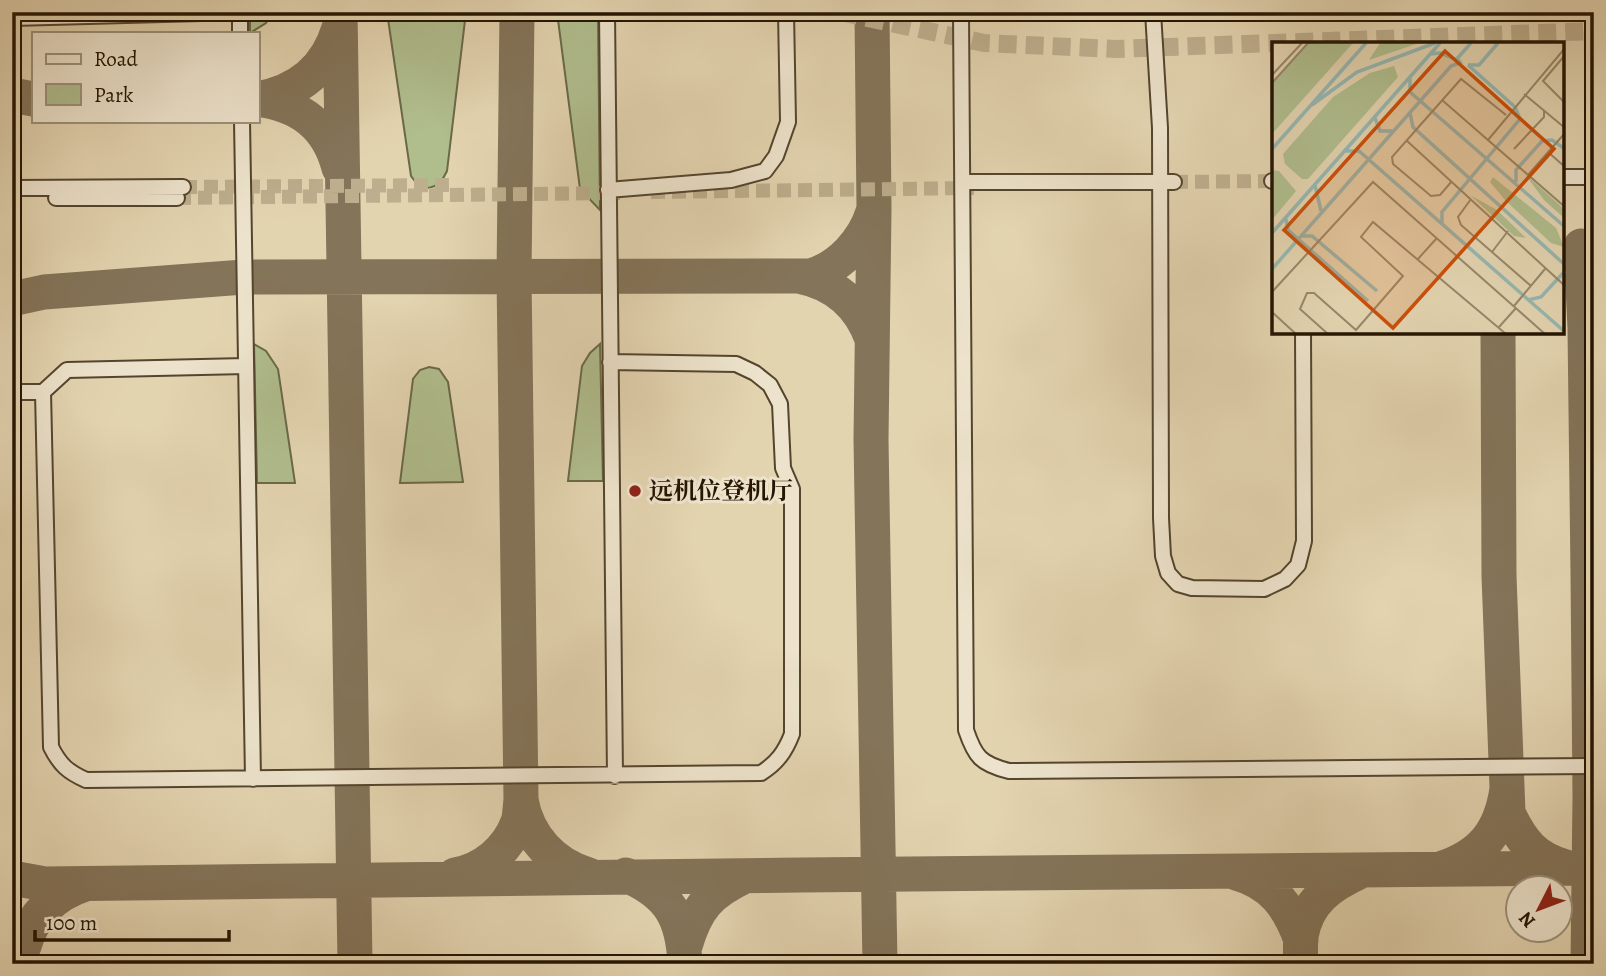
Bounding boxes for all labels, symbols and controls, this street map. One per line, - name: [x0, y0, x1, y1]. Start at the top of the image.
- legend: [32, 32, 259, 122]
- inset map: [1272, 42, 1564, 334]
- text: Road: [94, 45, 138, 73]
- text: Park: [94, 81, 134, 109]
- place label: 远机位登机厅: [649, 475, 793, 507]
- marker: 远机位登机厅: [627, 483, 643, 499]
- north arrow: [1504, 874, 1574, 944]
- scale bar: [35, 899, 229, 943]
- text: N: [1513, 906, 1541, 934]
- text: 100 m: [46, 909, 97, 937]

